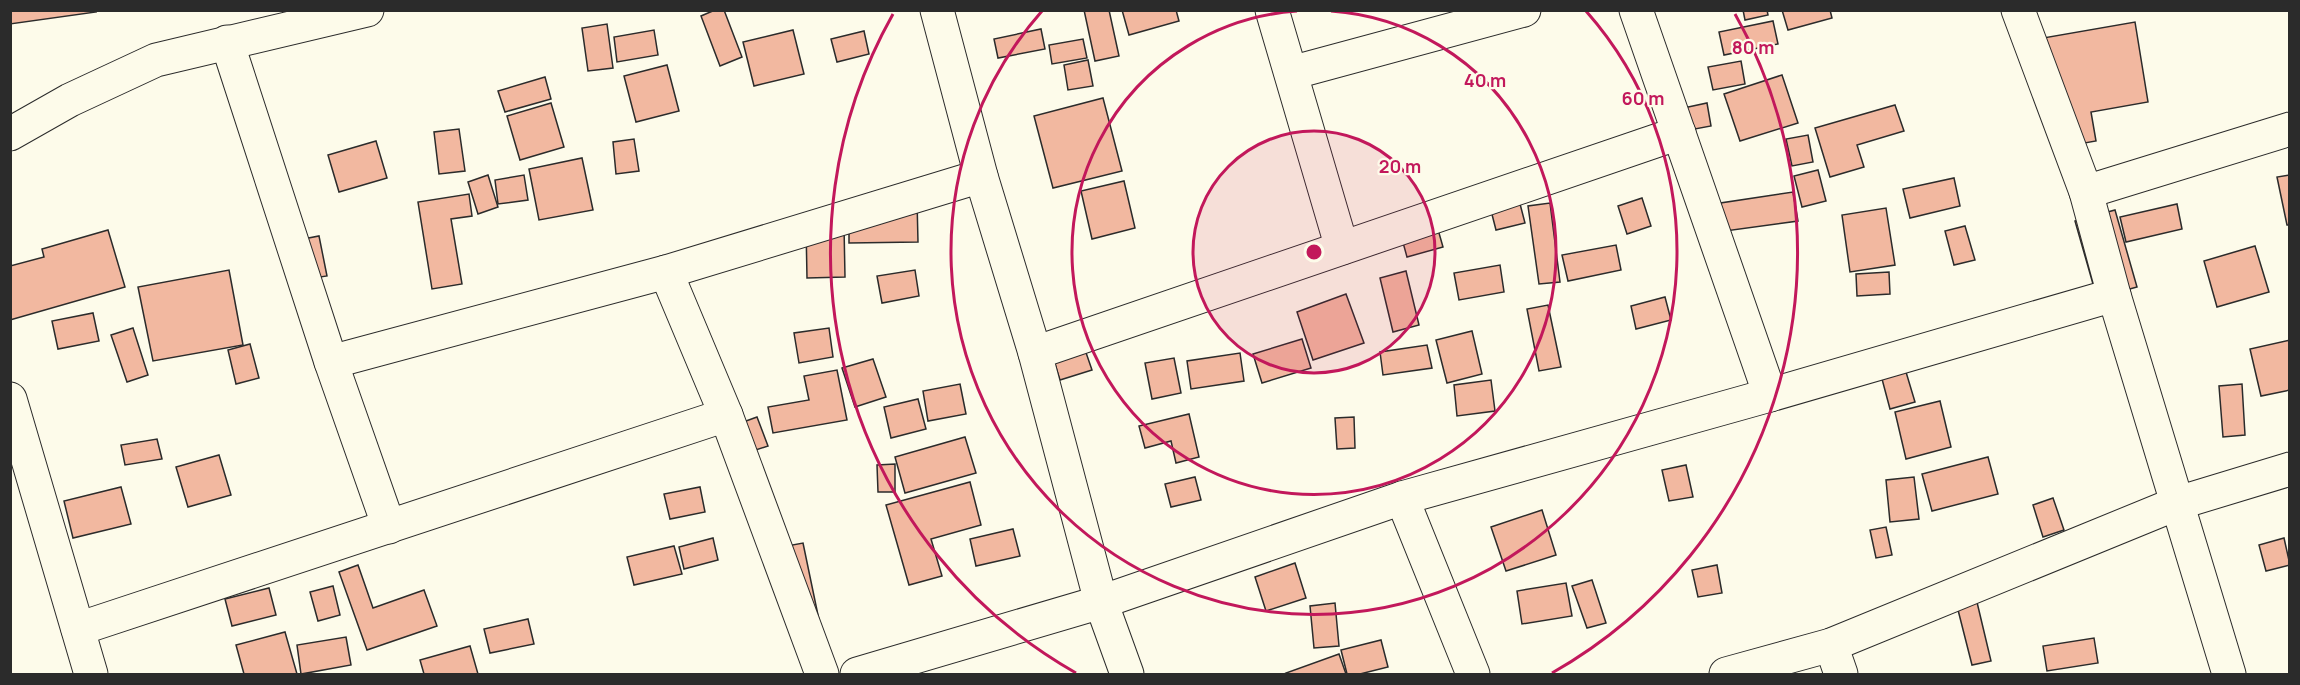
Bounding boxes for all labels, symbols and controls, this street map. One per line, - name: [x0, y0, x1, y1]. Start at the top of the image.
- text: 80 m: [1732, 35, 1774, 59]
- text: 40 m: [1464, 68, 1506, 92]
- text: 60 m: [1622, 86, 1664, 110]
- text: 20 m: [1379, 154, 1421, 178]
- centre of rings: [1304, 242, 1324, 262]

